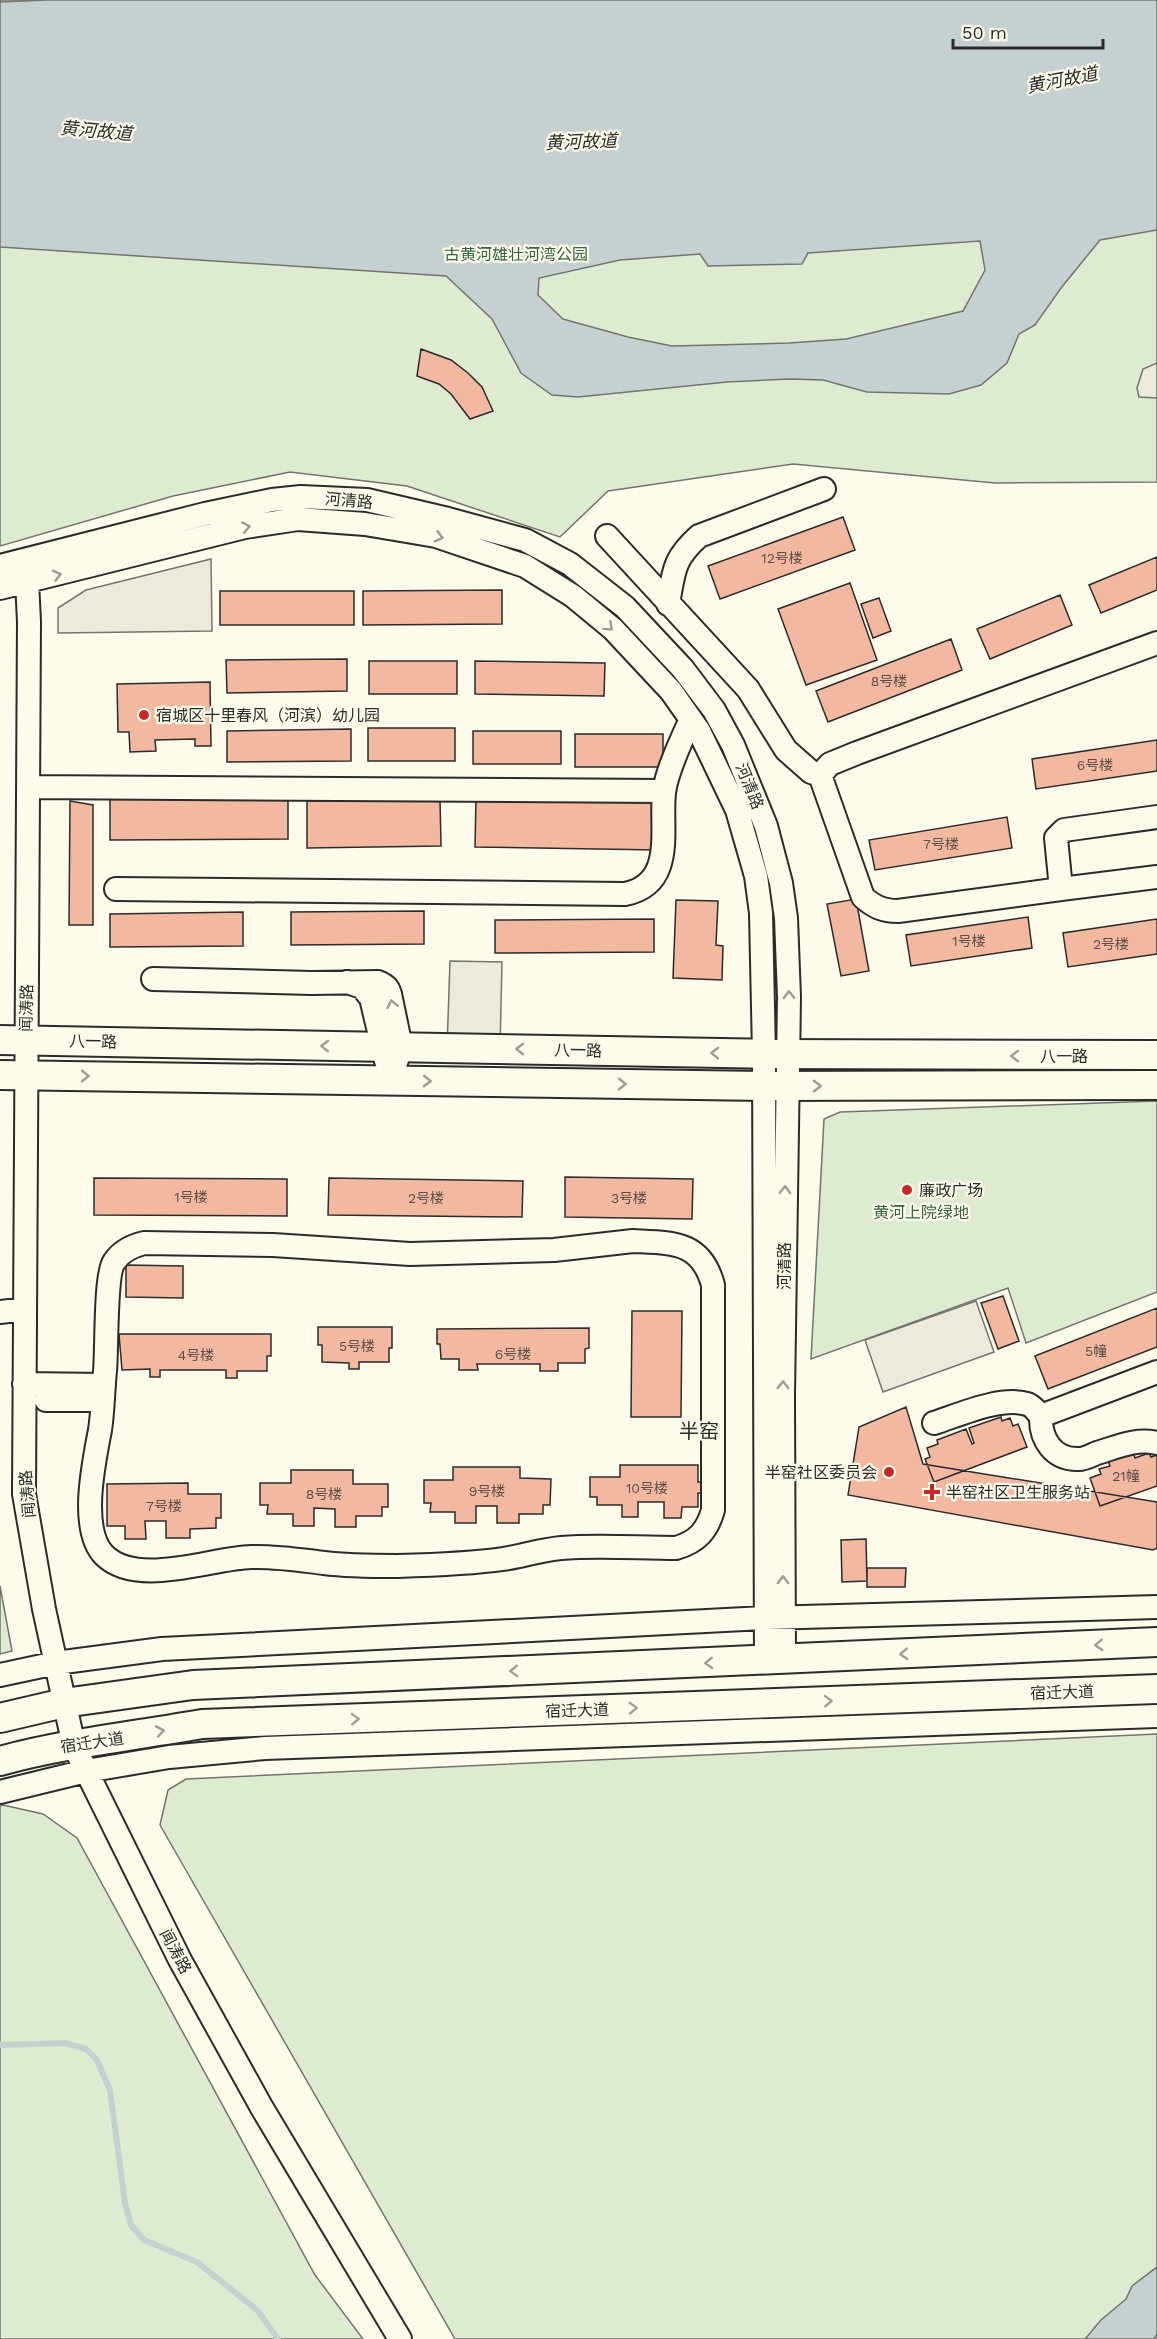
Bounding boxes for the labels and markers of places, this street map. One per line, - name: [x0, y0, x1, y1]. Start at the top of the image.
- place label: 宿城区十里春风（河滨）幼儿园: [156, 706, 380, 725]
- marker: 宿城区十里春风（河滨）幼儿园: [137, 708, 151, 722]
- place label: 廉政广场: [919, 1181, 983, 1200]
- marker: 廉政广场: [900, 1183, 914, 1197]
- place label: 半窑社区委员会: [765, 1463, 877, 1482]
- marker: 半窑社区委员会: [882, 1465, 896, 1479]
- marker: 半窑社区卫生服务站: [923, 1483, 941, 1501]
- place label: 半窑社区卫生服务站: [946, 1483, 1090, 1502]

